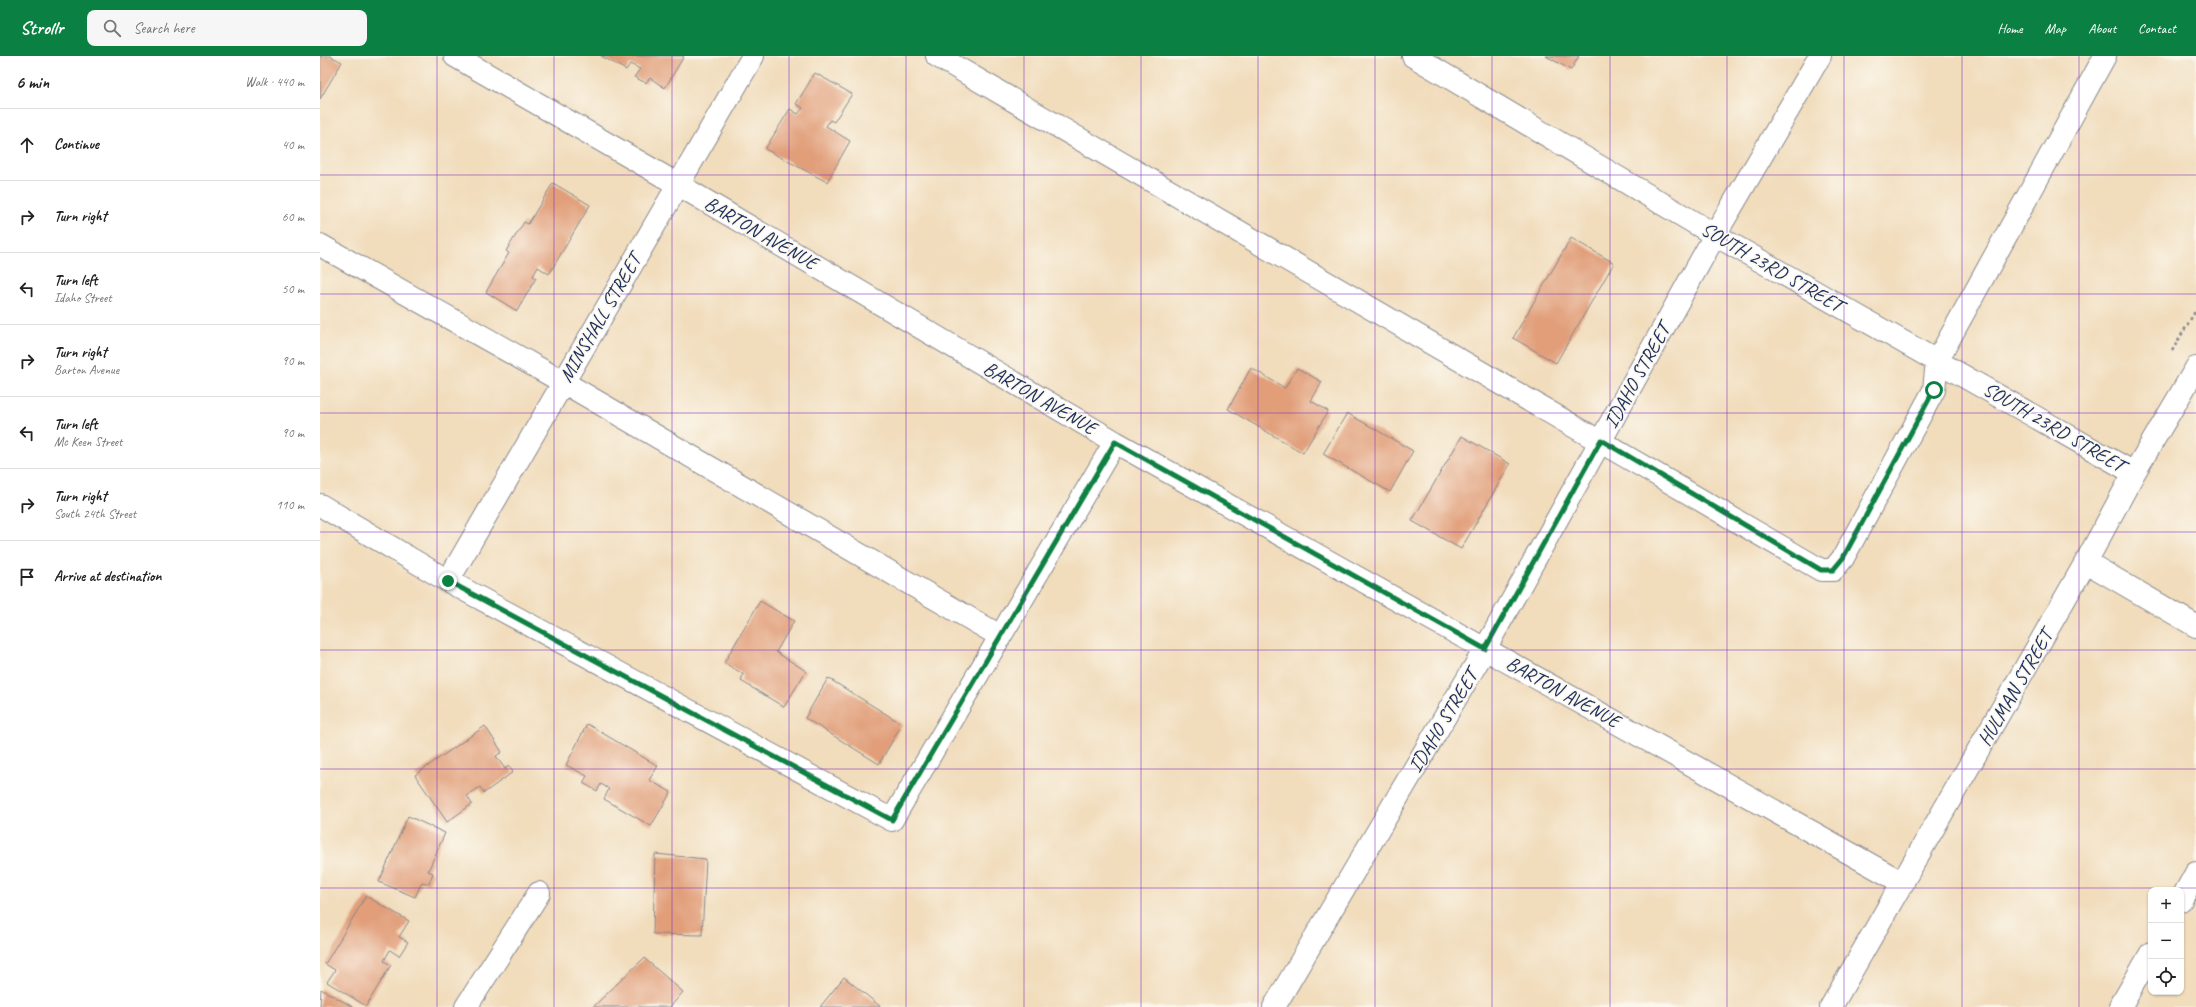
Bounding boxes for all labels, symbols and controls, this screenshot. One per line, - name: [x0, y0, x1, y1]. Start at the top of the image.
- search box: [87, 10, 367, 46]
- text: Strollr: [20, 16, 63, 40]
- icon: search: [101, 17, 123, 39]
- text: Search here: [133, 19, 195, 38]
- text: Home: [1997, 20, 2023, 37]
- text: Map: [2045, 20, 2066, 37]
- text: About: [2088, 20, 2116, 37]
- text: Contact: [2138, 20, 2176, 37]
- text: 6 min: [16, 72, 49, 93]
- text: Walk · 440 m: [245, 74, 304, 90]
- icon: ahead: [16, 134, 38, 156]
- text: Continue: [54, 135, 99, 154]
- text: 40 m: [282, 137, 304, 153]
- street label: BARTON AVENUE: [700, 191, 825, 277]
- icon: right: [16, 206, 38, 228]
- text: Turn right: [54, 207, 107, 226]
- text: 60 m: [282, 209, 304, 225]
- street label: SOUTH 23RD STREET: [1697, 216, 1851, 320]
- street label: MINSHALL STREET: [553, 246, 649, 387]
- text: Turn left: [54, 271, 97, 290]
- icon: left: [16, 278, 38, 300]
- text: 50 m: [282, 281, 304, 297]
- text: Idaho Street: [54, 290, 112, 306]
- street label: IDAHO STREET: [1598, 315, 1678, 433]
- text: Turn right: [54, 343, 107, 362]
- icon: right: [16, 350, 38, 372]
- text: 90 m: [282, 353, 304, 369]
- street label: BARTON AVENUE: [979, 356, 1104, 442]
- text: Barton Avenue: [54, 362, 119, 378]
- street label: SOUTH 23RD STREET: [1979, 376, 2133, 480]
- route start: [1925, 381, 1943, 399]
- text: Turn left: [54, 415, 97, 434]
- icon: left: [16, 422, 38, 444]
- text: 90 m: [282, 425, 304, 441]
- text: Mc Keen Street: [54, 434, 122, 450]
- text: Turn right: [54, 487, 107, 506]
- icon: right: [16, 494, 38, 516]
- text: 110 m: [276, 497, 304, 513]
- text: South 24th Street: [54, 506, 136, 522]
- icon: arrive: [16, 566, 38, 588]
- text: Arrive at destination: [54, 567, 161, 586]
- route end: [439, 572, 457, 590]
- street label: HULMAN STREET: [1972, 622, 2061, 750]
- street label: BARTON AVENUE: [1502, 650, 1627, 735]
- street label: IDAHO STREET: [1403, 661, 1486, 777]
- map controls: [2148, 887, 2184, 995]
- button: +: [2148, 887, 2184, 923]
- button: −: [2148, 923, 2184, 959]
- button: locate: [2148, 959, 2184, 995]

